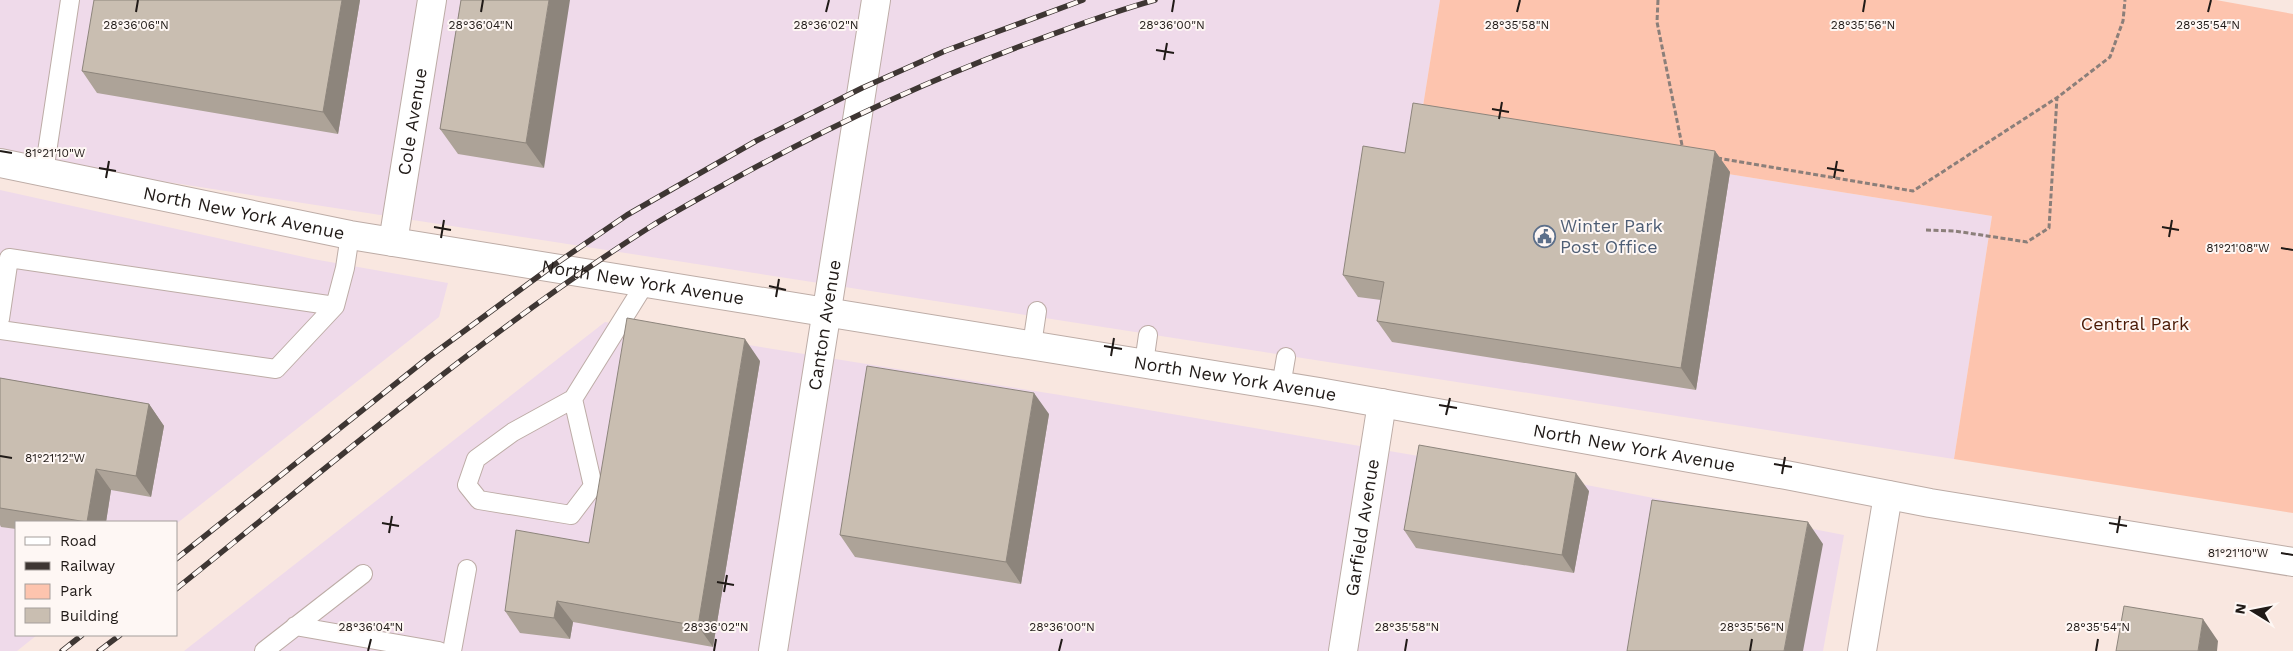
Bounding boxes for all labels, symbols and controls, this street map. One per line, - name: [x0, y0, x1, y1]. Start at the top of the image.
- text: 28°36'06"N: [103, 18, 169, 32]
- text: 28°36'04"N: [449, 18, 513, 32]
- text: 28°36'02"N: [793, 18, 859, 32]
- text: 28°36'00"N: [1139, 18, 1205, 32]
- text: 28°35'58"N: [1485, 18, 1549, 32]
- text: 28°35'56"N: [1831, 18, 1895, 32]
- text: 28°35'54"N: [2176, 18, 2240, 32]
- street label: Cole Avenue: [393, 66, 431, 177]
- text: 81°21'10"W: [25, 146, 86, 160]
- street label: North New York Avenue: [141, 182, 346, 244]
- place label: Winter Park Post Office: [1560, 215, 1663, 257]
- public building icon: Winter Park Post Office: [1532, 224, 1556, 248]
- text: 81°21'08"W: [2206, 241, 2270, 255]
- street label: North New York Avenue: [540, 255, 746, 309]
- street label: Canton Avenue: [803, 258, 845, 392]
- park label: Central Park: [2081, 313, 2189, 334]
- street label: North New York Avenue: [1132, 351, 1338, 405]
- street label: North New York Avenue: [1531, 419, 1737, 476]
- text: 81°21'12"W: [25, 451, 86, 465]
- street label: Garfield Avenue: [1341, 457, 1383, 598]
- legend: [15, 521, 178, 636]
- text: Road: [60, 532, 97, 550]
- text: 81°21'10"W: [2208, 546, 2269, 560]
- text: Railway: [60, 557, 115, 575]
- text: Park: [60, 582, 93, 600]
- north arrow: [2228, 586, 2278, 636]
- text: N: [2231, 602, 2249, 615]
- text: Building: [60, 607, 118, 625]
- text: 28°36'04"N: [339, 620, 403, 634]
- text: 28°36'02"N: [683, 620, 749, 634]
- text: 28°36'00"N: [1029, 620, 1095, 634]
- text: 28°35'58"N: [1375, 620, 1439, 634]
- text: 28°35'56"N: [1720, 620, 1784, 634]
- text: 28°35'54"N: [2066, 620, 2130, 634]

